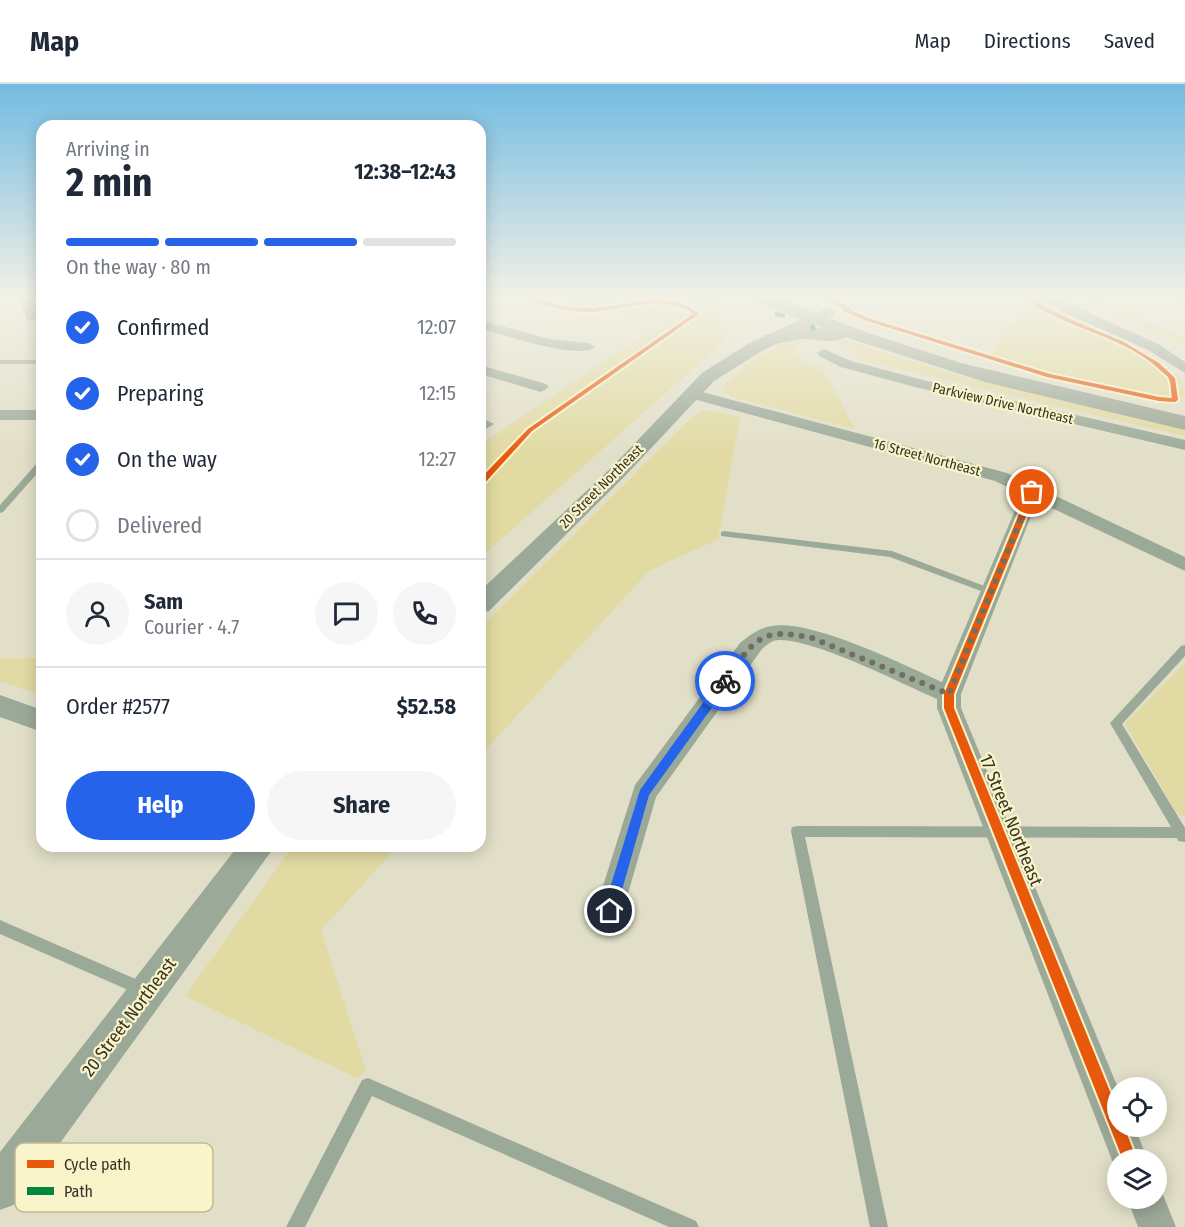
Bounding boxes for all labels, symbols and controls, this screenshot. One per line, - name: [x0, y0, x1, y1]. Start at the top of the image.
- text: Map: [30, 25, 79, 58]
- text: Map: [914, 28, 951, 54]
- text: Directions: [984, 28, 1071, 54]
- text: Saved: [1104, 28, 1155, 54]
- text: Arriving in: [66, 137, 150, 161]
- text: 12:38–12:43: [354, 158, 456, 185]
- text: 2 min: [66, 160, 152, 206]
- text: On the way · 80 m: [66, 255, 211, 279]
- icon: check: [66, 311, 99, 344]
- text: Confirmed: [117, 314, 210, 341]
- text: 12:07: [417, 315, 456, 339]
- icon: check: [66, 377, 99, 410]
- street label: Parkview Drive Northeast: [931, 379, 1075, 428]
- text: Preparing: [117, 380, 203, 407]
- text: 12:15: [419, 381, 456, 405]
- street label: 16 Street Northeast: [871, 435, 983, 480]
- street label: 20 Street Northeast: [556, 441, 647, 532]
- icon: check: [66, 443, 99, 476]
- text: On the way: [117, 446, 217, 473]
- text: 12:27: [418, 447, 456, 471]
- pin: [1006, 466, 1057, 517]
- icon: bag: [1015, 475, 1048, 508]
- text: Delivered: [117, 512, 202, 539]
- button: person: [66, 582, 129, 645]
- button: chat: [315, 582, 378, 645]
- button: phone: [393, 582, 456, 645]
- text: Sam: [144, 588, 183, 615]
- text: Courier · 4.7: [144, 615, 239, 639]
- courier: [695, 651, 755, 711]
- icon: bike: [709, 665, 742, 698]
- text: Order #2577: [66, 693, 170, 720]
- text: $52.58: [397, 693, 456, 720]
- street label: 17 Street Northeast: [975, 751, 1047, 889]
- button: Help: [66, 771, 255, 840]
- button: Share: [267, 771, 456, 840]
- pin: [584, 885, 635, 936]
- icon: home: [593, 894, 626, 927]
- street label: 20 Street Northeast: [77, 953, 181, 1081]
- map controls: [1107, 1077, 1167, 1209]
- button: locate: [1107, 1077, 1167, 1137]
- legend: [15, 1143, 213, 1212]
- button: layers: [1107, 1149, 1167, 1209]
- text: Cycle path: [64, 1155, 131, 1174]
- text: Path: [64, 1182, 93, 1201]

